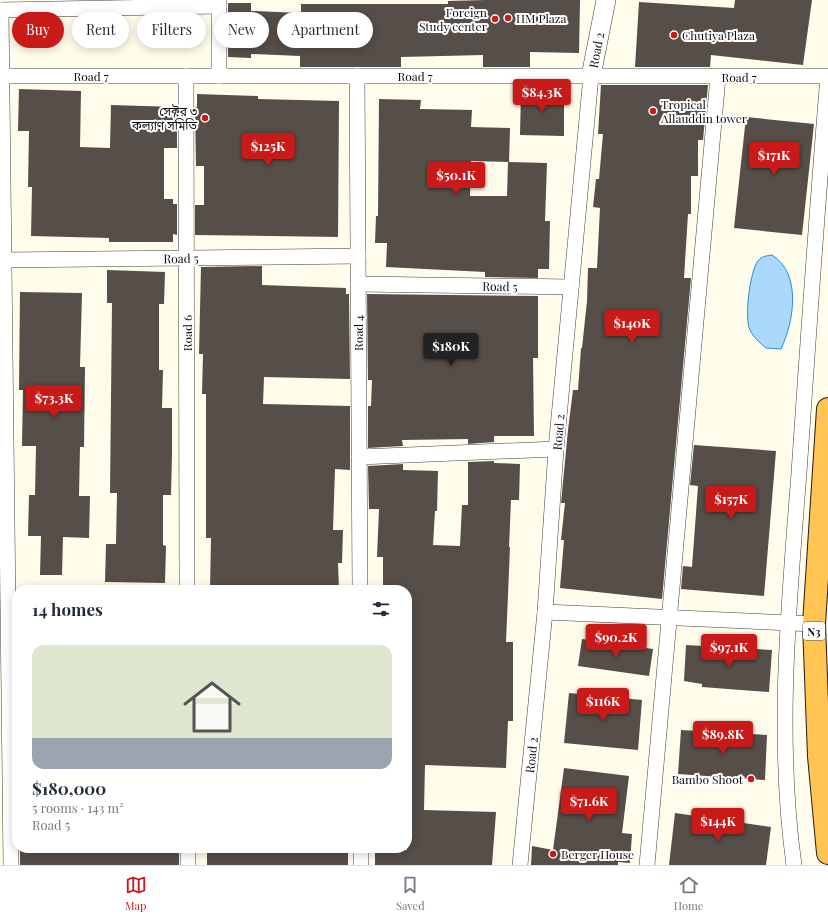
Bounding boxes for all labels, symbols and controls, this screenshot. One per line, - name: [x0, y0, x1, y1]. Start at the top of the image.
- place label: Foreign Study center: [419, 4, 488, 34]
- place label: HM Plaza: [516, 10, 567, 26]
- chip: Buy: [12, 12, 64, 48]
- chip: Rent: [72, 12, 129, 48]
- chip: Filters: [137, 12, 206, 48]
- chip: New: [214, 12, 269, 48]
- chip: Apartment: [277, 12, 373, 48]
- marker: HM Plaza: [503, 13, 513, 23]
- marker: Foreign Study center: [490, 14, 500, 24]
- place label: Chutiya Plaza: [682, 27, 755, 43]
- marker: Chutiya Plaza: [669, 30, 679, 40]
- street label: Road 2: [585, 31, 607, 69]
- street label: Road 7: [73, 68, 109, 84]
- street label: Road 7: [397, 68, 433, 84]
- street label: Road 7: [721, 69, 757, 85]
- pin: $84.3K: [509, 79, 575, 113]
- text: $84.3K: [522, 83, 562, 100]
- place label: Tropical Allauddin tower: [660, 96, 748, 126]
- place label: সেক্টর ৩ কল্যাণ সমিতি: [131, 103, 198, 133]
- marker: Tropical Allauddin tower: [648, 106, 658, 116]
- marker: সেক্টর ৩ কল্যাণ সমিতি: [200, 113, 210, 123]
- pin: $125K: [240, 133, 296, 167]
- text: $125K: [251, 137, 285, 154]
- pin: $171K: [746, 142, 802, 176]
- text: $171K: [758, 146, 790, 163]
- pin: $50.1K: [423, 162, 489, 196]
- text: $50.1K: [436, 166, 476, 183]
- street label: Road 5: [163, 250, 199, 266]
- street label: Road 5: [482, 278, 518, 294]
- pin: $140K: [604, 310, 660, 344]
- text: $140K: [614, 314, 650, 331]
- street label: Road 6: [179, 315, 195, 351]
- street label: Road 4: [350, 315, 366, 351]
- pin: $180K: [423, 333, 479, 367]
- text: $180K: [432, 337, 470, 354]
- pin: $73.3K: [21, 385, 87, 419]
- text: $73.3K: [35, 389, 73, 406]
- street label: Road 2: [548, 413, 568, 451]
- pin: $157K: [703, 486, 759, 520]
- text: $157K: [714, 490, 748, 507]
- text: 14 homes: [32, 598, 103, 620]
- icon: filters: [370, 598, 392, 620]
- road number: N3: [803, 622, 825, 640]
- pin: $90.2K: [583, 624, 649, 658]
- text: $90.2K: [595, 628, 637, 645]
- pin: $97.1K: [696, 634, 762, 668]
- text: $97.1K: [710, 638, 748, 655]
- icon: home: [176, 671, 248, 743]
- pin: $116K: [575, 688, 631, 722]
- text: $116K: [586, 692, 620, 709]
- pin: $89.8K: [690, 721, 756, 755]
- text: $89.8K: [702, 725, 744, 742]
- street label: Road 2: [521, 736, 541, 774]
- place label: Bambo Shoot: [672, 771, 744, 787]
- marker: Bambo Shoot: [746, 774, 756, 784]
- text: $180,000: [32, 777, 106, 799]
- pin: $71.6K: [556, 788, 622, 822]
- text: $71.6K: [570, 792, 608, 809]
- text: 5 rooms · 143 m²: [32, 799, 124, 816]
- pin: $144K: [690, 808, 746, 842]
- text: $144K: [700, 812, 736, 829]
- text: Road 5: [32, 816, 70, 833]
- place label: Berger House: [561, 846, 634, 862]
- marker: Berger House: [548, 849, 558, 859]
- tab: Map: [125, 874, 147, 913]
- tab: Saved: [396, 874, 425, 913]
- tab: Home: [674, 874, 703, 913]

